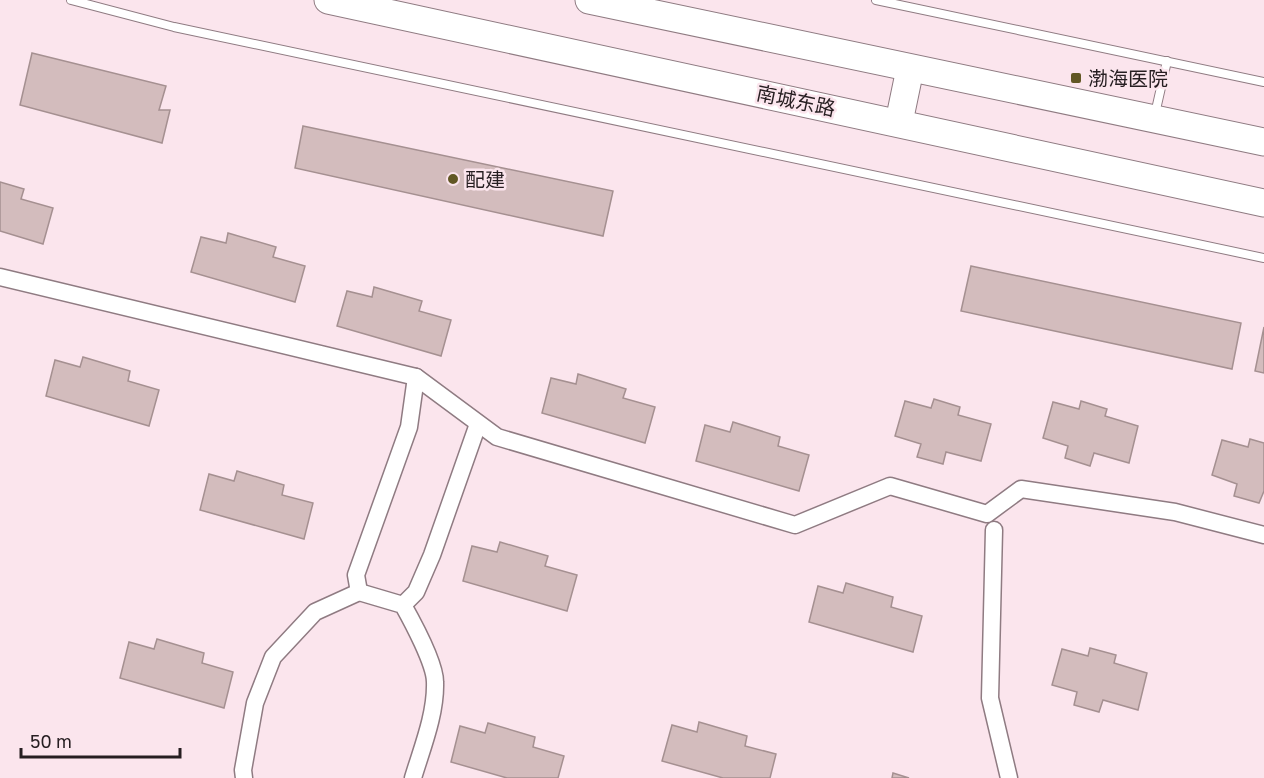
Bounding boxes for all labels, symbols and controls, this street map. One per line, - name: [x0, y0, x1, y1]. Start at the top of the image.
- place label: 渤海医院: [1088, 66, 1168, 90]
- marker: 渤海医院: [1069, 71, 1083, 85]
- street label: 南城东路: [754, 80, 838, 120]
- place label: 配建: [465, 167, 505, 191]
- marker: 配建: [446, 172, 460, 186]
- scale bar: [21, 721, 180, 759]
- text: 50 m: [30, 730, 72, 752]

